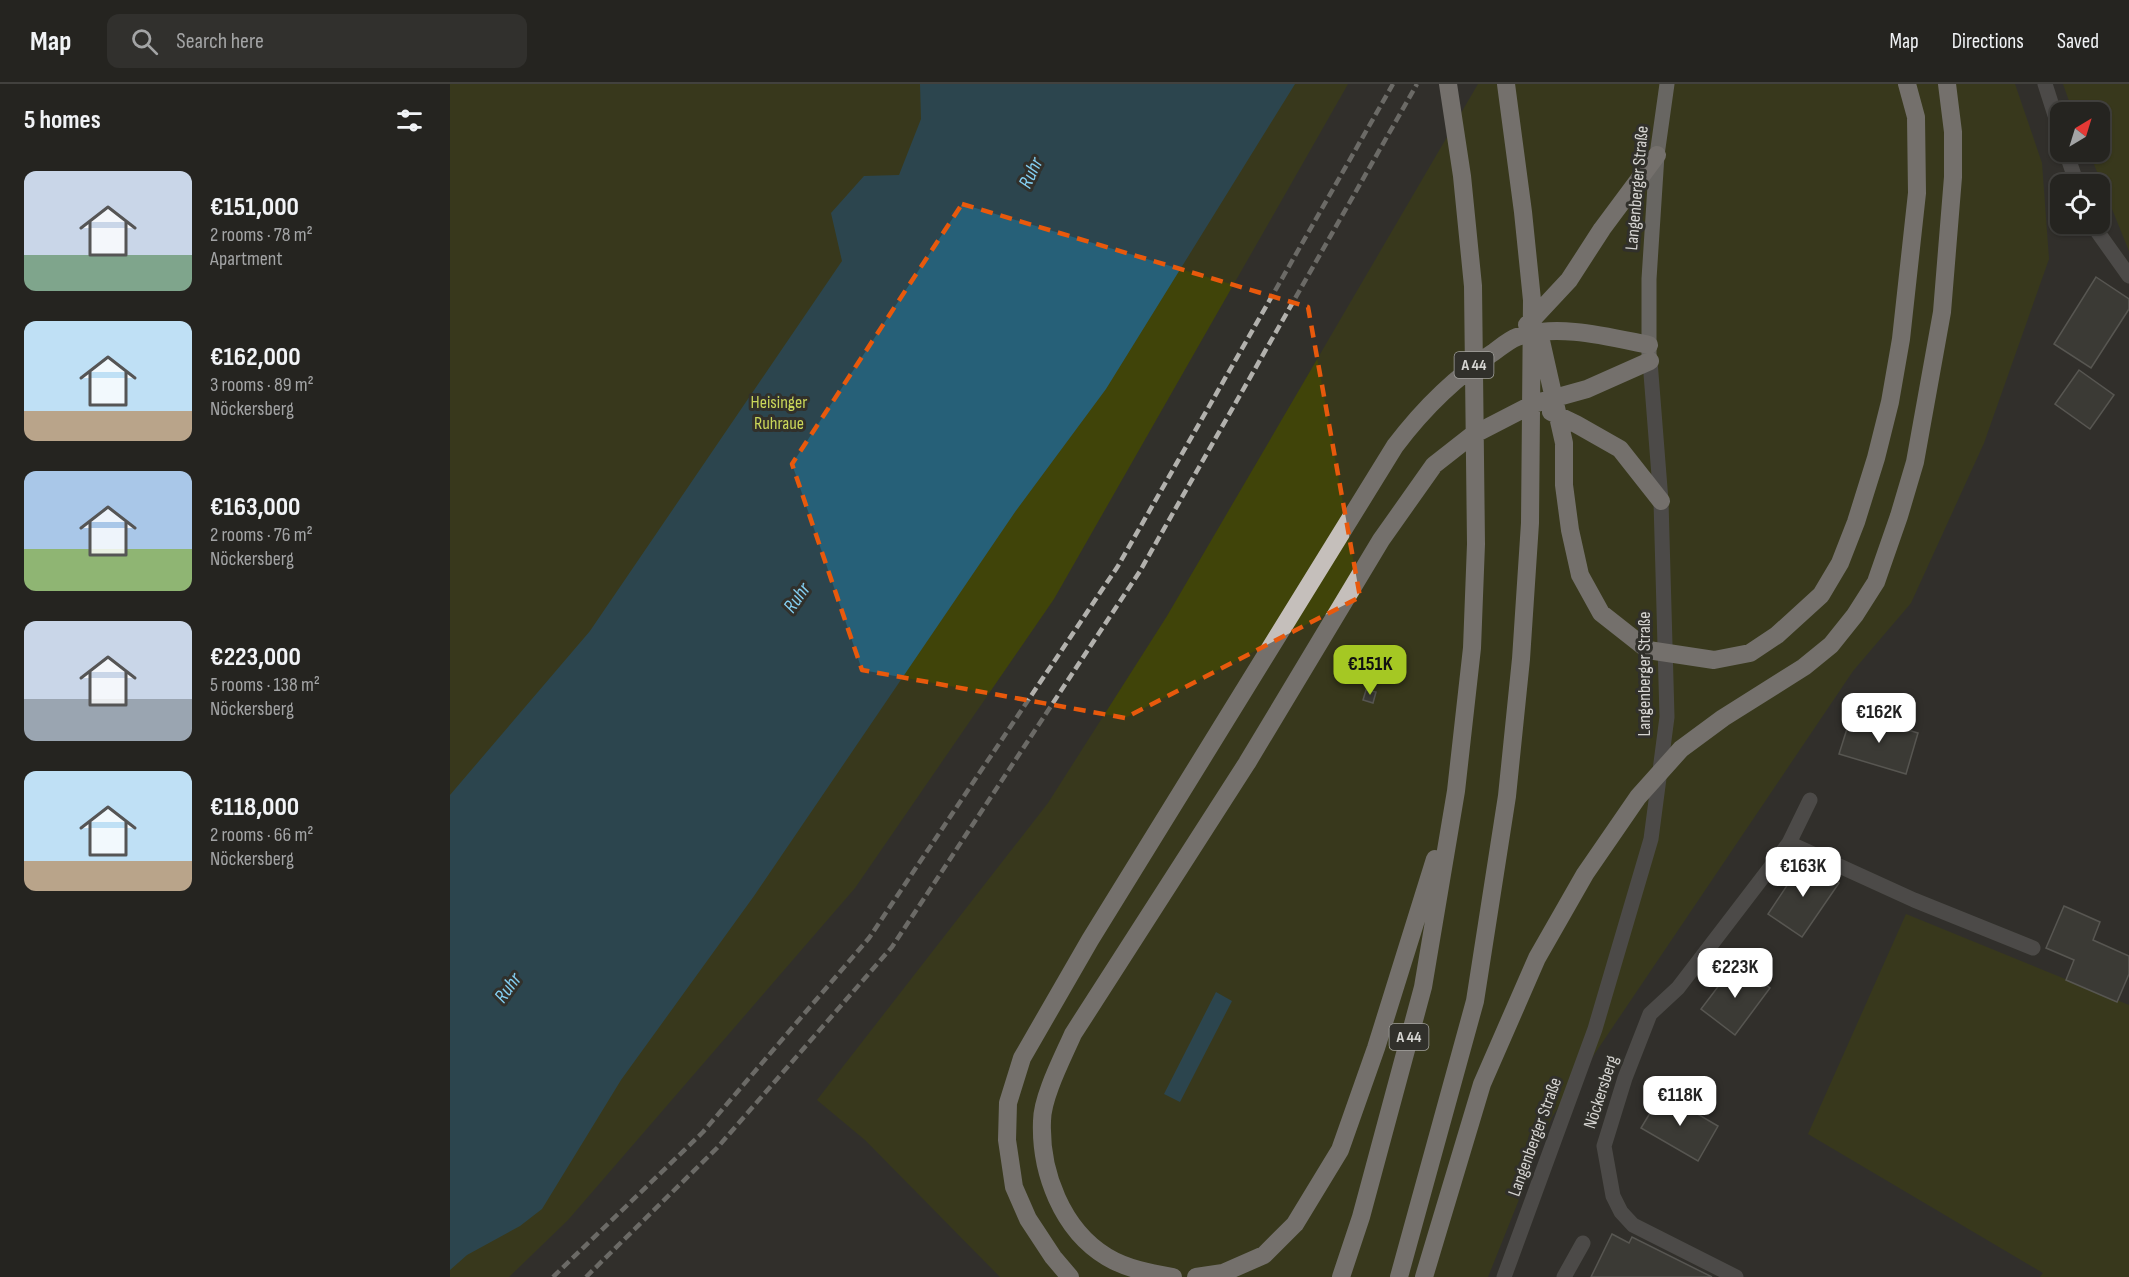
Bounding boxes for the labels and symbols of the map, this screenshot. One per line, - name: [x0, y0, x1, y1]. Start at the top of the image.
- north arrow: [2050, 102, 2110, 162]
- street label: Langenberger Straße: [1621, 125, 1653, 251]
- water label: Ruhr: [1014, 153, 1049, 192]
- road number: A 44: [1454, 352, 1494, 378]
- park label: Heisinger Ruhraue: [751, 392, 807, 434]
- water label: Ruhr: [778, 577, 817, 618]
- street label: Langenberger Straße: [1634, 612, 1655, 736]
- pin: €151K: [1328, 645, 1412, 696]
- pin: €162K: [1837, 693, 1921, 744]
- pin: €163K: [1761, 847, 1845, 898]
- pin: €223K: [1693, 948, 1777, 999]
- water label: Ruhr: [489, 967, 528, 1008]
- road number: A 44: [1390, 1024, 1428, 1050]
- street label: Nöckersberg: [1579, 1053, 1623, 1131]
- street label: Langenberger Straße: [1504, 1075, 1566, 1199]
- pin: €118K: [1638, 1076, 1722, 1127]

